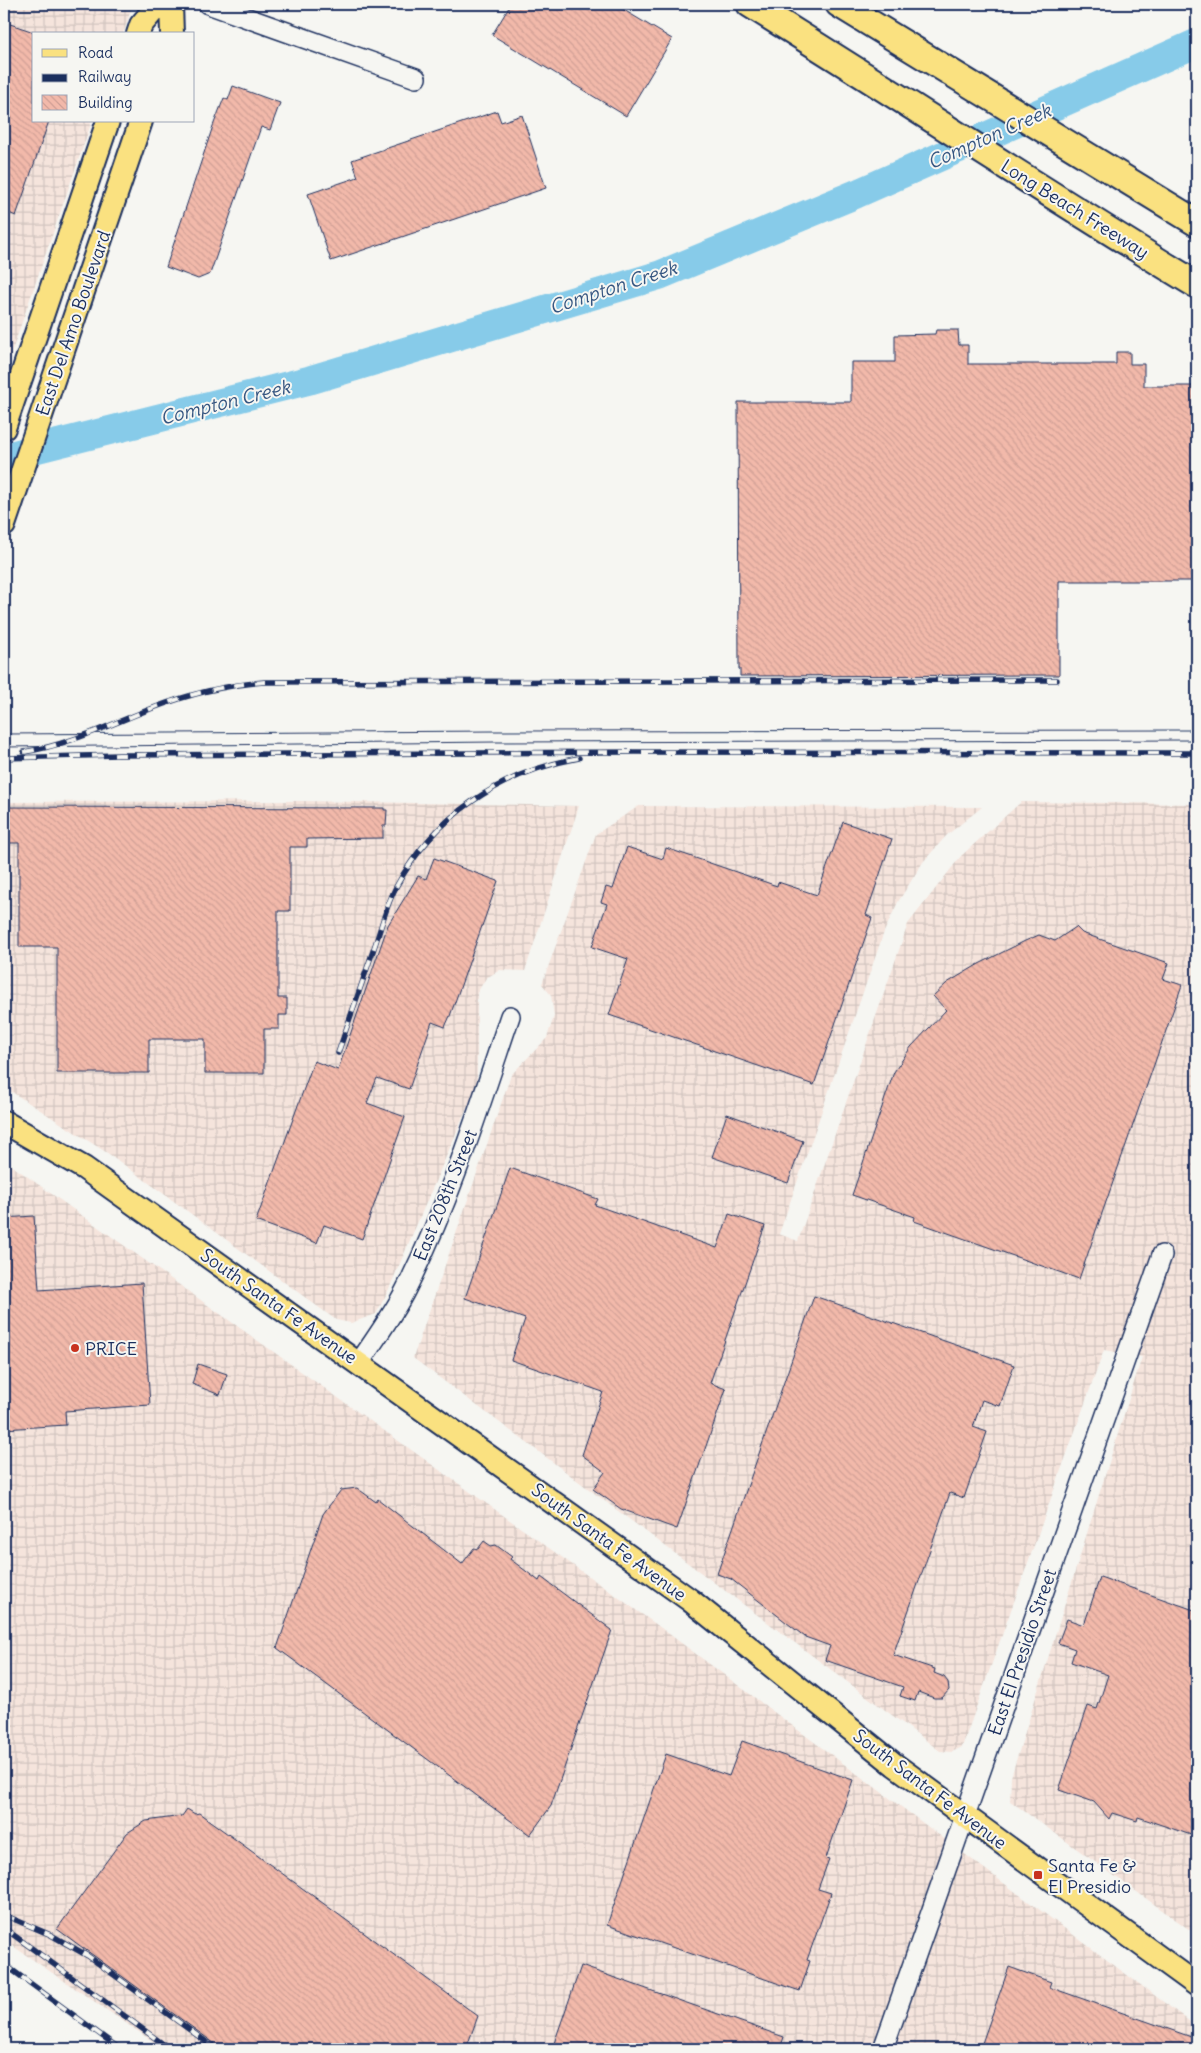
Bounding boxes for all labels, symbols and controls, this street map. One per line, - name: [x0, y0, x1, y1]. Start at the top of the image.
- legend: [32, 32, 195, 122]
- text: Road: [78, 43, 113, 62]
- text: Railway: [78, 67, 132, 86]
- text: Building: [78, 93, 133, 112]
- water label: Compton Creek: [924, 98, 1056, 174]
- street label: Long Beach Freeway: [997, 154, 1153, 264]
- street label: East Del Amo Boulevard: [30, 227, 116, 419]
- water label: Compton Creek: [546, 255, 681, 319]
- water label: Compton Creek: [158, 374, 294, 430]
- street label: East 208th Street: [408, 1126, 482, 1264]
- street label: South Santa Fe Avenue: [196, 1243, 362, 1369]
- place label: PRICE: [85, 1337, 137, 1360]
- marker: PRICE: [69, 1342, 81, 1354]
- street label: South Santa Fe Avenue: [527, 1478, 691, 1606]
- street label: East El Presidio Street: [983, 1566, 1061, 1738]
- street label: South Santa Fe Avenue: [849, 1724, 1011, 1854]
- place label: Santa Fe & El Presidio: [1048, 1854, 1136, 1898]
- marker: Santa Fe & El Presidio: [1032, 1869, 1044, 1881]

